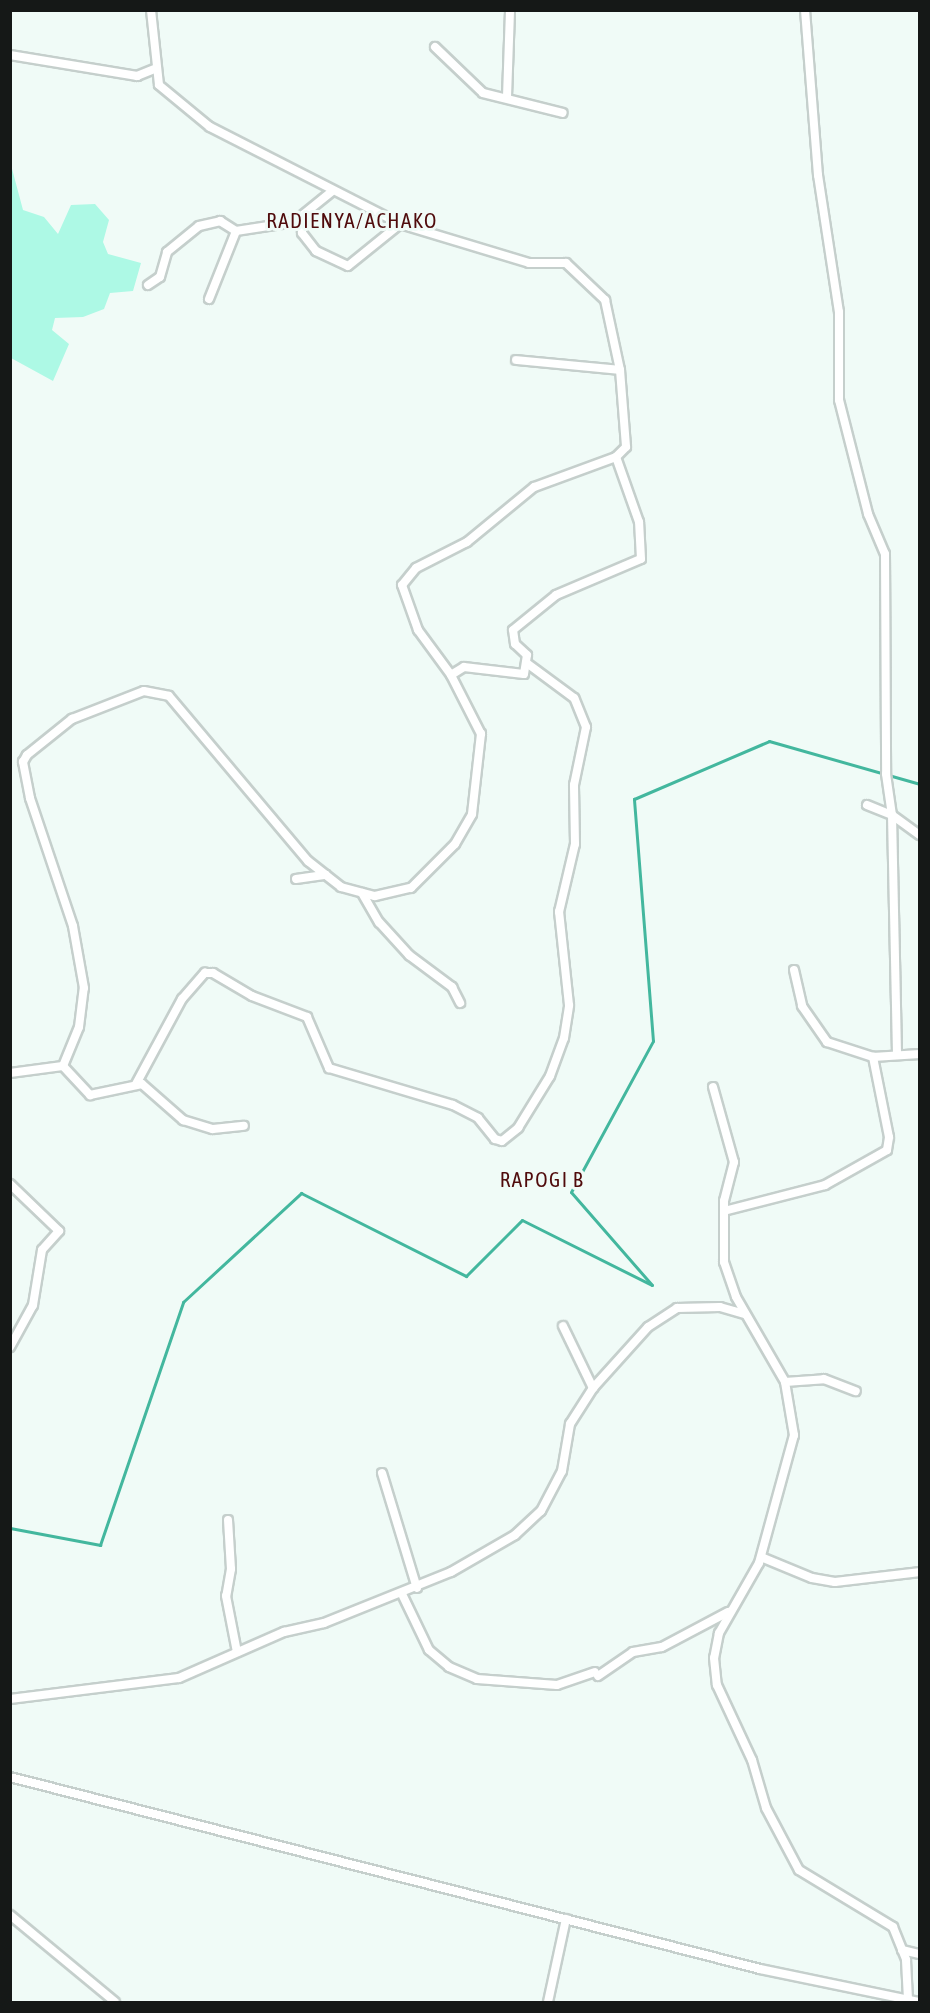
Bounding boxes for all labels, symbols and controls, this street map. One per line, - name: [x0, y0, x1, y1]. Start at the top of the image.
- district label: RADIENYA/ACHAKO: [266, 207, 438, 233]
- district label: RAPOGI B: [500, 1166, 584, 1192]

